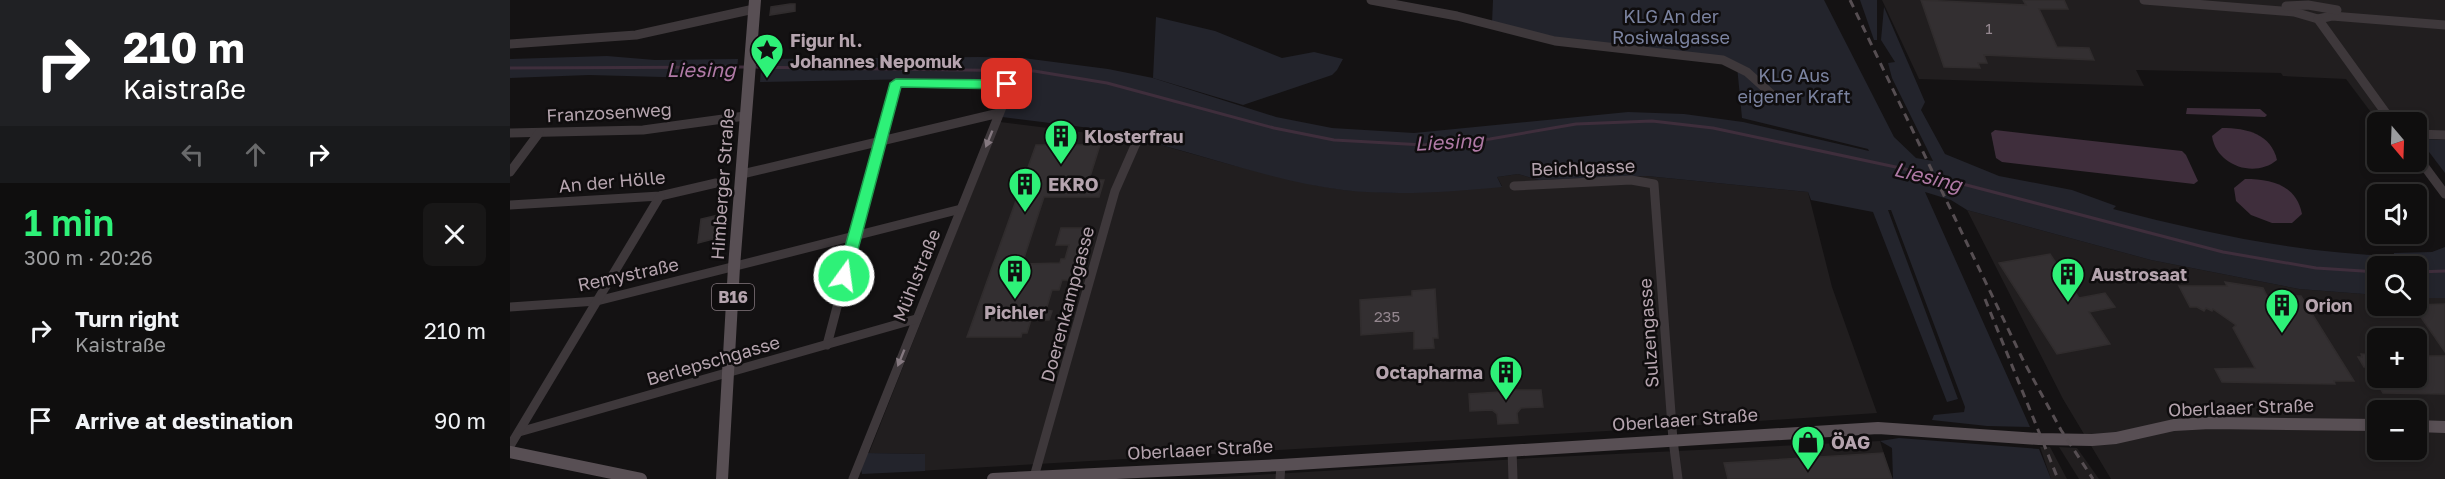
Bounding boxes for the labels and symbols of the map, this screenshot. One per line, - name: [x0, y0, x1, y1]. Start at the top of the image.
- park label: KLG An der Rosiwalgasse: [1612, 5, 1730, 48]
- house number: 1: [1985, 19, 1993, 37]
- place label: Figur hl. Johannes Nepomuk: [790, 29, 963, 72]
- place icon: Figur hl. Johannes Nepomuk: [749, 32, 785, 79]
- water label: Liesing: [667, 57, 737, 82]
- pin: [981, 58, 1032, 109]
- park label: KLG Aus eigener Kraft: [1737, 64, 1851, 107]
- street label: Franzosenweg: [546, 98, 672, 126]
- street label: Himberger Straße: [706, 107, 738, 261]
- north arrow: [2367, 112, 2427, 172]
- building icon: Klosterfrau: [1043, 118, 1079, 165]
- place label: Klosterfrau: [1084, 125, 1183, 147]
- water label: Liesing: [1414, 127, 1486, 156]
- one-way arrow: [984, 130, 994, 148]
- street label: Beichlgasse: [1530, 154, 1636, 180]
- water label: Liesing: [1891, 156, 1966, 197]
- street label: An der Hölle: [558, 165, 666, 197]
- building icon: EKRO: [1007, 166, 1043, 213]
- place label: EKRO: [1048, 173, 1099, 195]
- street label: Doerenkampgasse: [1036, 224, 1098, 384]
- street label: Mühlstraße: [887, 226, 945, 324]
- position arrow: [812, 244, 876, 308]
- street label: Remystraße: [575, 253, 681, 295]
- building icon: Pichler: [997, 253, 1033, 300]
- building icon: Austrosaat: [2050, 256, 2086, 303]
- place label: Austrosaat: [2091, 263, 2187, 285]
- street label: Sulzengasse: [1633, 277, 1663, 389]
- road number: B16: [712, 284, 754, 310]
- building icon: Orion: [2264, 287, 2300, 334]
- place label: Orion: [2305, 294, 2353, 316]
- place label: Pichler: [984, 301, 1046, 323]
- house number: 235: [1374, 307, 1400, 325]
- street label: Berlepschgasse: [644, 330, 782, 390]
- one-way arrow: [896, 350, 906, 368]
- building icon: Octapharma: [1488, 354, 1524, 401]
- place label: Octapharma: [1376, 361, 1483, 383]
- street label: Oberlaaer Straße: [2168, 393, 2314, 421]
- street label: Oberlaaer Straße: [1611, 403, 1759, 435]
- shop icon: ÖAG: [1790, 424, 1826, 471]
- place label: ÖAG: [1831, 431, 1870, 453]
- street label: Oberlaaer Straße: [1126, 434, 1274, 464]

